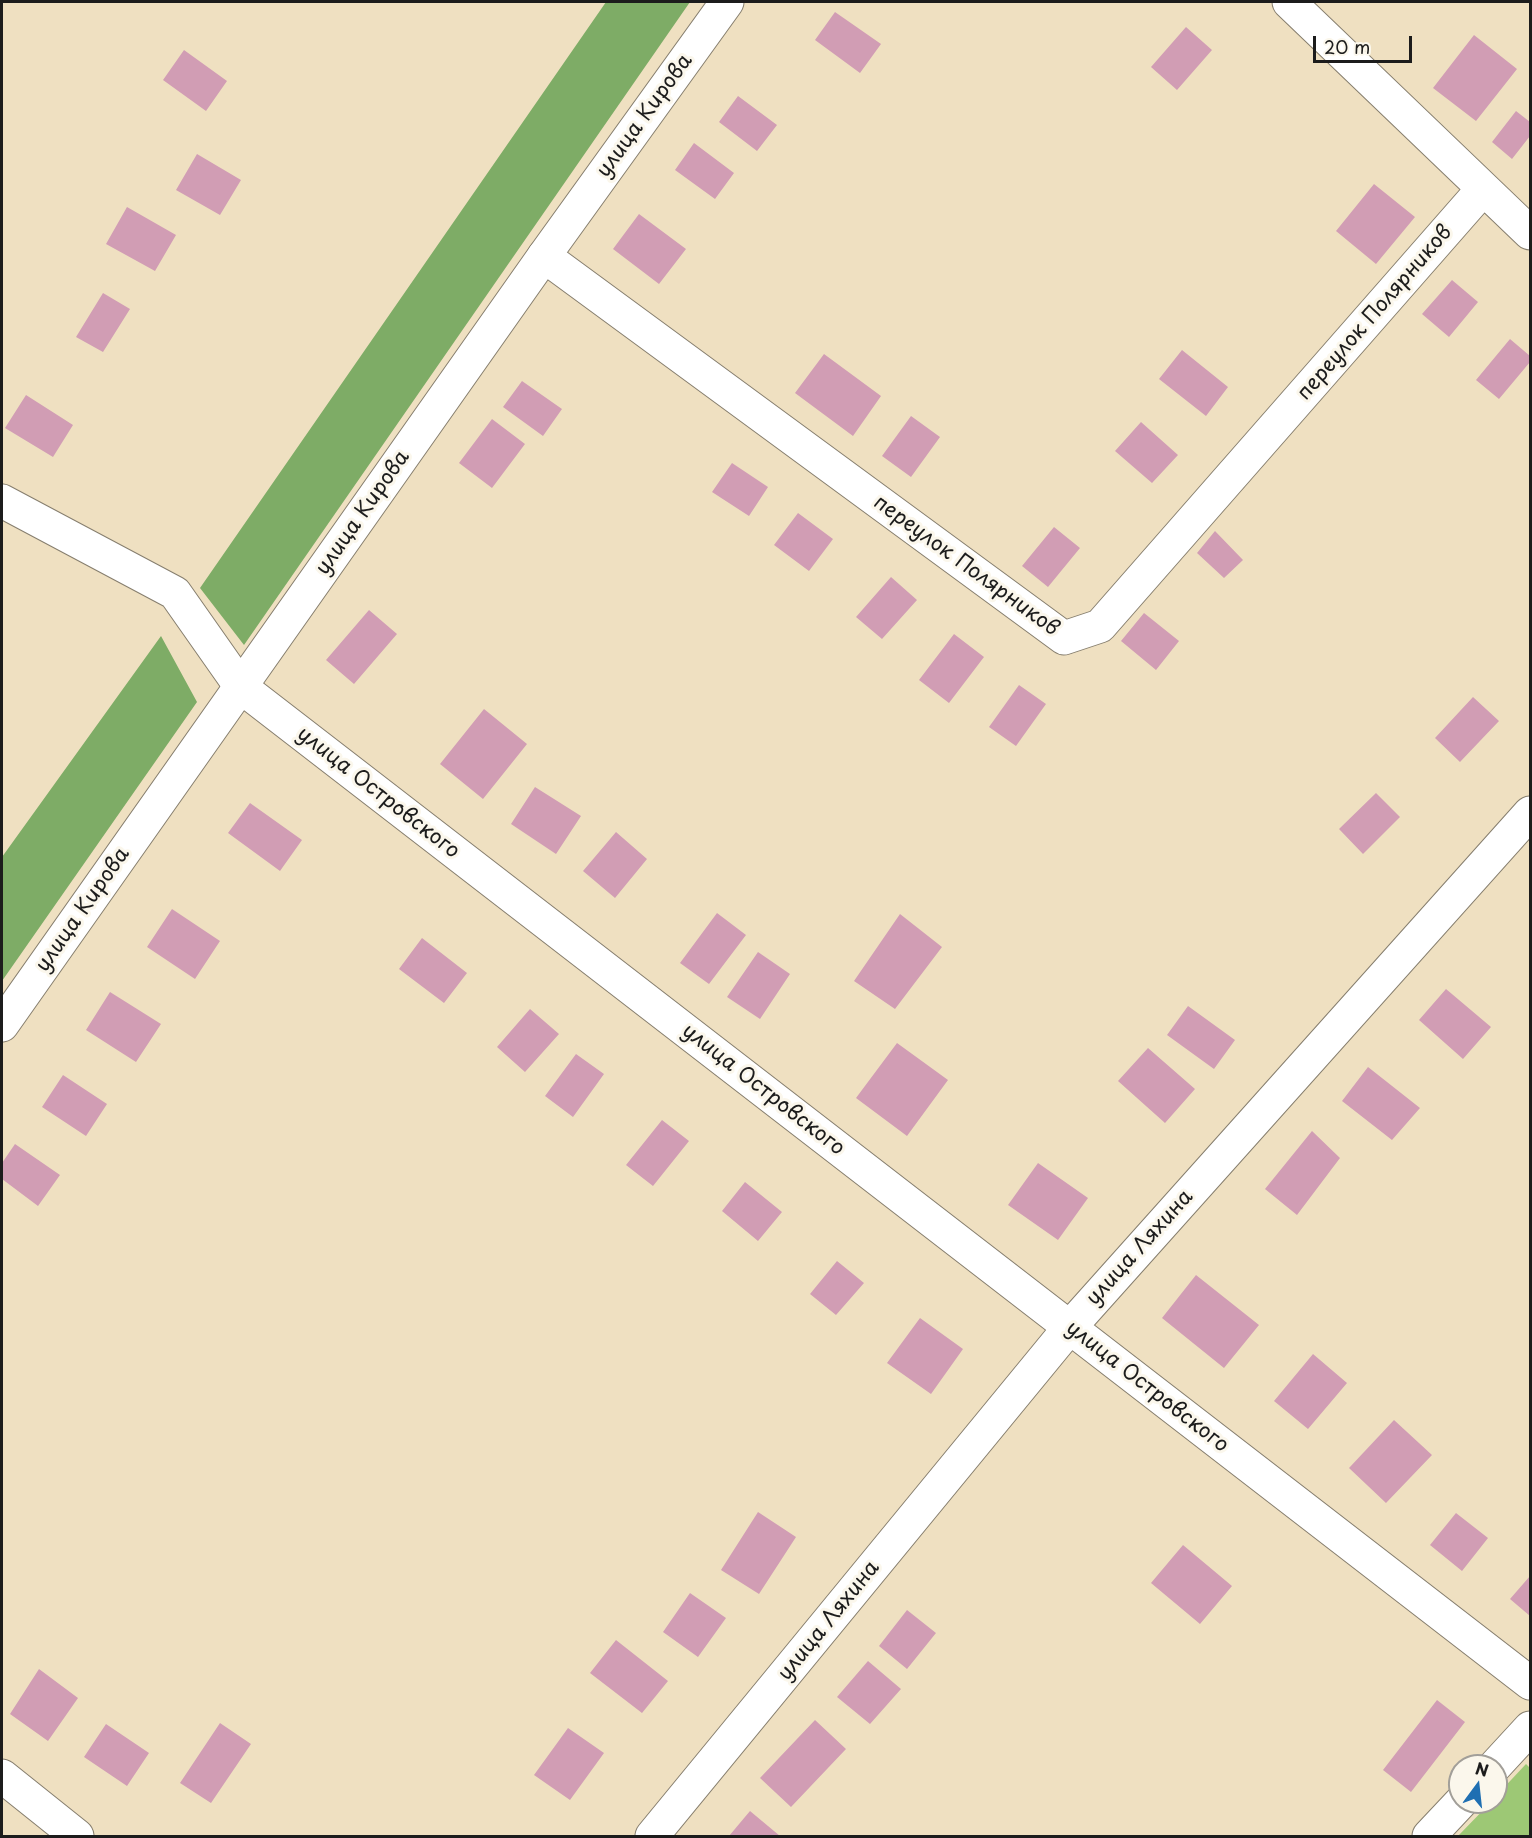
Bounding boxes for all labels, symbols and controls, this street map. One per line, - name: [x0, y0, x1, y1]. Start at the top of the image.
- scale bar: [1316, 24, 1415, 62]
- text: 20 m: [1324, 33, 1370, 60]
- street label: улица Кирова: [592, 49, 698, 183]
- street label: переулок Полярников: [1292, 220, 1458, 406]
- street label: улица Кирова: [311, 446, 415, 580]
- street label: переулок Полярников: [868, 490, 1064, 642]
- street label: улица Островского: [292, 722, 464, 864]
- street label: улица Кирова: [31, 843, 135, 977]
- street label: улица Островского: [677, 1019, 849, 1161]
- street label: улица Ляхина: [1081, 1185, 1199, 1311]
- street label: улица Островского: [1061, 1316, 1233, 1458]
- street label: улица Ляхина: [773, 1556, 885, 1686]
- north arrow: [1448, 1754, 1508, 1814]
- text: N: [1473, 1755, 1491, 1782]

